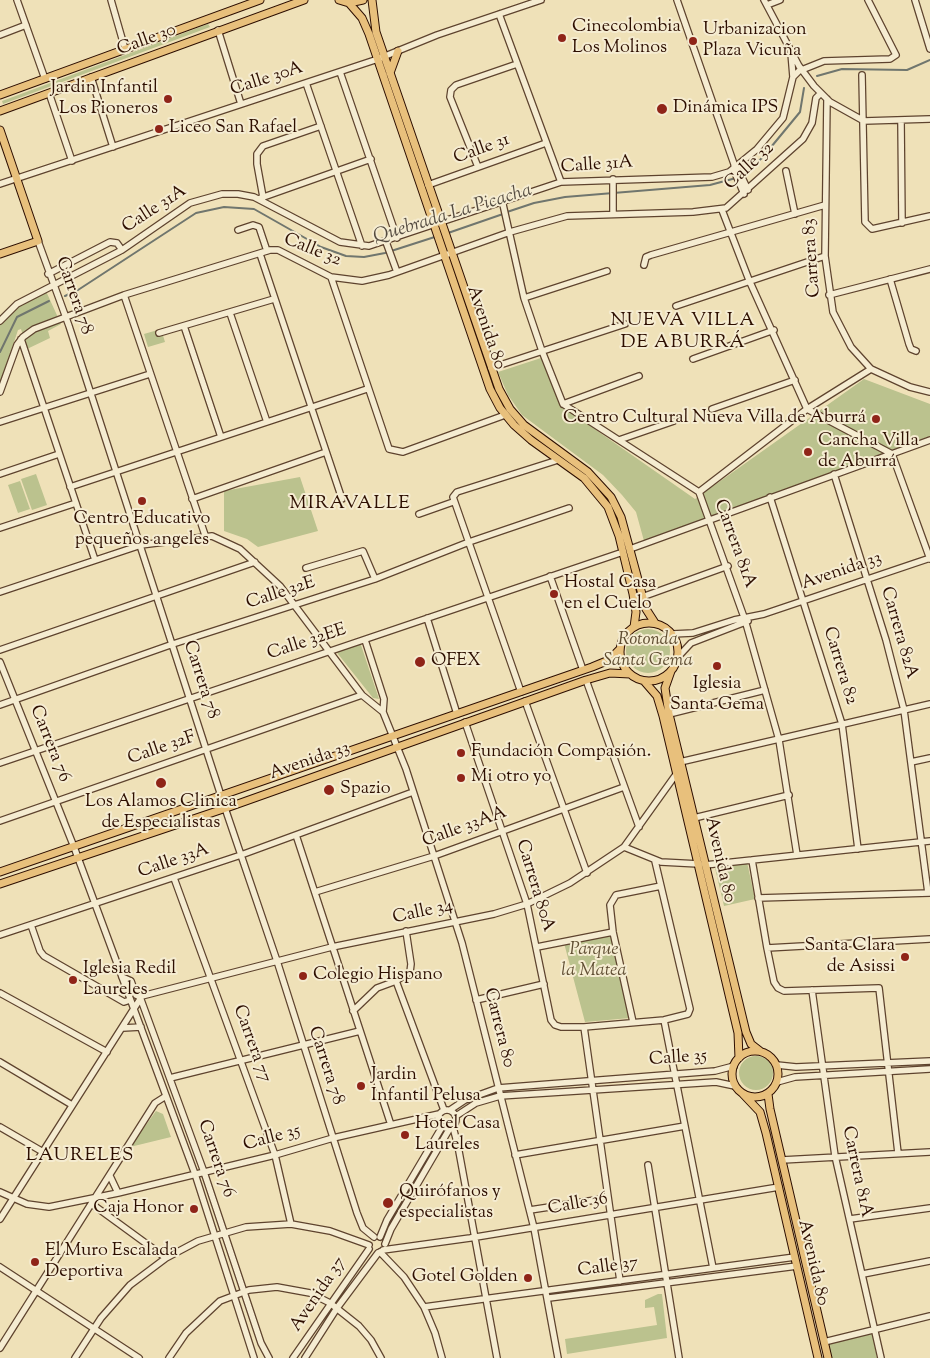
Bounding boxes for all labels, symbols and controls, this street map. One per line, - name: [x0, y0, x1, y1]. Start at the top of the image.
- place label: Cinecolombia Los Molinos: [572, 17, 681, 59]
- street label: Calle 30: [115, 20, 179, 62]
- place label: Urbanizacion Plaza Vicuña: [703, 20, 807, 62]
- marker: Cinecolombia Los Molinos: [556, 32, 568, 44]
- marker: Urbanizacion Plaza Vicuña: [687, 35, 699, 47]
- street label: Calle 30A: [228, 58, 306, 102]
- place label: Jardin Infantil Los Pioneros: [50, 78, 158, 120]
- marker: Jardin Infantil Los Pioneros: [162, 93, 174, 105]
- place label: Dinámica IPS: [673, 98, 778, 120]
- marker: Dinámica IPS: [655, 102, 669, 116]
- place label: Liceo San Rafael: [169, 118, 297, 140]
- marker: Liceo San Rafael: [153, 123, 165, 135]
- street label: Calle 31: [451, 130, 513, 170]
- street label: Calle 32: [721, 139, 779, 195]
- street label: Calle 31A: [560, 153, 634, 179]
- water label: Quebrada La Picacha: [371, 180, 535, 250]
- street label: Calle 31A: [119, 181, 191, 239]
- street label: Carrera 83: [799, 218, 827, 298]
- street label: Calle 32: [280, 230, 344, 272]
- street label: Carrera 78: [50, 254, 96, 338]
- street label: Avenida 80: [461, 283, 509, 373]
- district label: NUEVA VILLA DE ABURRÁ: [609, 311, 757, 355]
- place label: Centro Cultural Nueva Villa de Aburrá: [563, 408, 866, 430]
- marker: Centro Cultural Nueva Villa de Aburrá: [870, 413, 882, 425]
- place label: Cancha Villa de Aburrá: [818, 431, 919, 474]
- marker: Cancha Villa de Aburrá: [802, 446, 814, 458]
- district label: MIRAVALLE: [288, 494, 412, 516]
- marker: Centro Educativo pequeños angeles: [136, 495, 148, 507]
- street label: Carrera 81A: [708, 497, 760, 591]
- place label: Centro Educativo pequeños angeles: [74, 509, 210, 552]
- street label: Avenida 33: [799, 548, 885, 596]
- street label: Calle 32E: [244, 573, 318, 615]
- place label: Hostal Casa en el Cuelo: [564, 573, 656, 616]
- street label: Carrera 82A: [875, 584, 921, 682]
- marker: Hostal Casa en el Cuelo: [548, 588, 560, 600]
- street label: Calle 32EE: [265, 620, 349, 666]
- street label: Carrera 82: [817, 624, 861, 708]
- park label: Rotonda Santa Gema: [603, 630, 693, 672]
- street label: Carrera 78: [177, 638, 223, 722]
- place label: OFEX: [431, 651, 481, 673]
- marker: OFEX: [413, 655, 427, 669]
- marker: Iglesia Santa Gema: [711, 660, 723, 672]
- place label: Iglesia Santa Gema: [670, 674, 764, 716]
- street label: Carrera 76: [24, 702, 74, 786]
- street label: Calle 32F: [125, 727, 199, 771]
- street label: Avenida 33: [267, 738, 353, 786]
- place label: Fundación Compasión.: [471, 742, 651, 764]
- marker: Fundación Compasión.: [455, 747, 467, 759]
- place label: Mi otro yo: [471, 767, 551, 789]
- marker: Mi otro yo: [455, 772, 467, 784]
- marker: Los Alamos Clinica de Especialistas: [154, 776, 168, 790]
- place label: Spazio: [340, 779, 391, 801]
- marker: Spazio: [322, 783, 336, 797]
- place label: Los Alamos Clinica de Especialistas: [85, 792, 237, 834]
- street label: Calle 33AA: [420, 803, 510, 853]
- street label: Avenida 80: [699, 815, 739, 905]
- street label: Carrera 80A: [510, 837, 558, 935]
- street label: Calle 33A: [136, 840, 212, 884]
- street label: Calle 34: [391, 896, 455, 930]
- place label: Santa Clara de Asissi: [805, 936, 895, 979]
- park label: Parque la Matea: [561, 940, 627, 982]
- marker: Santa Clara de Asissi: [899, 951, 911, 963]
- place label: Iglesia Redil Laureles: [83, 959, 176, 1002]
- place label: Colegio Hispano: [313, 965, 442, 987]
- marker: Colegio Hispano: [297, 970, 309, 982]
- marker: Iglesia Redil Laureles: [67, 974, 79, 986]
- street label: Carrera 80: [478, 986, 518, 1070]
- street label: Carrera 77: [227, 1002, 275, 1086]
- street label: Carrera 78: [302, 1024, 348, 1108]
- street label: Calle 35: [648, 1046, 708, 1072]
- place label: Jardin Infantil Pelusa: [371, 1065, 481, 1108]
- marker: Jardin Infantil Pelusa: [355, 1080, 367, 1092]
- place label: Hotel Casa Laureles: [415, 1114, 500, 1156]
- street label: Carrera 76: [192, 1117, 238, 1201]
- street label: Calle 35: [241, 1121, 303, 1157]
- street label: Carrera 81A: [836, 1124, 876, 1220]
- marker: Hotel Casa Laureles: [399, 1129, 411, 1141]
- district label: LAURELES: [25, 1146, 135, 1168]
- place label: Quirófanos y especialistas: [399, 1182, 501, 1224]
- street label: Calle 36: [546, 1189, 610, 1221]
- marker: Quirófanos y especialistas: [381, 1196, 395, 1210]
- place label: Caja Honor: [93, 1198, 184, 1220]
- marker: Caja Honor: [188, 1203, 200, 1215]
- street label: Avenida 80: [792, 1218, 832, 1308]
- place label: El Muro Escalada Deportiva: [45, 1241, 178, 1284]
- street label: Calle 37: [576, 1253, 640, 1283]
- street label: Avenida 37: [286, 1254, 352, 1336]
- marker: El Muro Escalada Deportiva: [29, 1256, 41, 1268]
- place label: Gotel Golden: [412, 1267, 518, 1289]
- marker: Gotel Golden: [522, 1272, 534, 1284]

